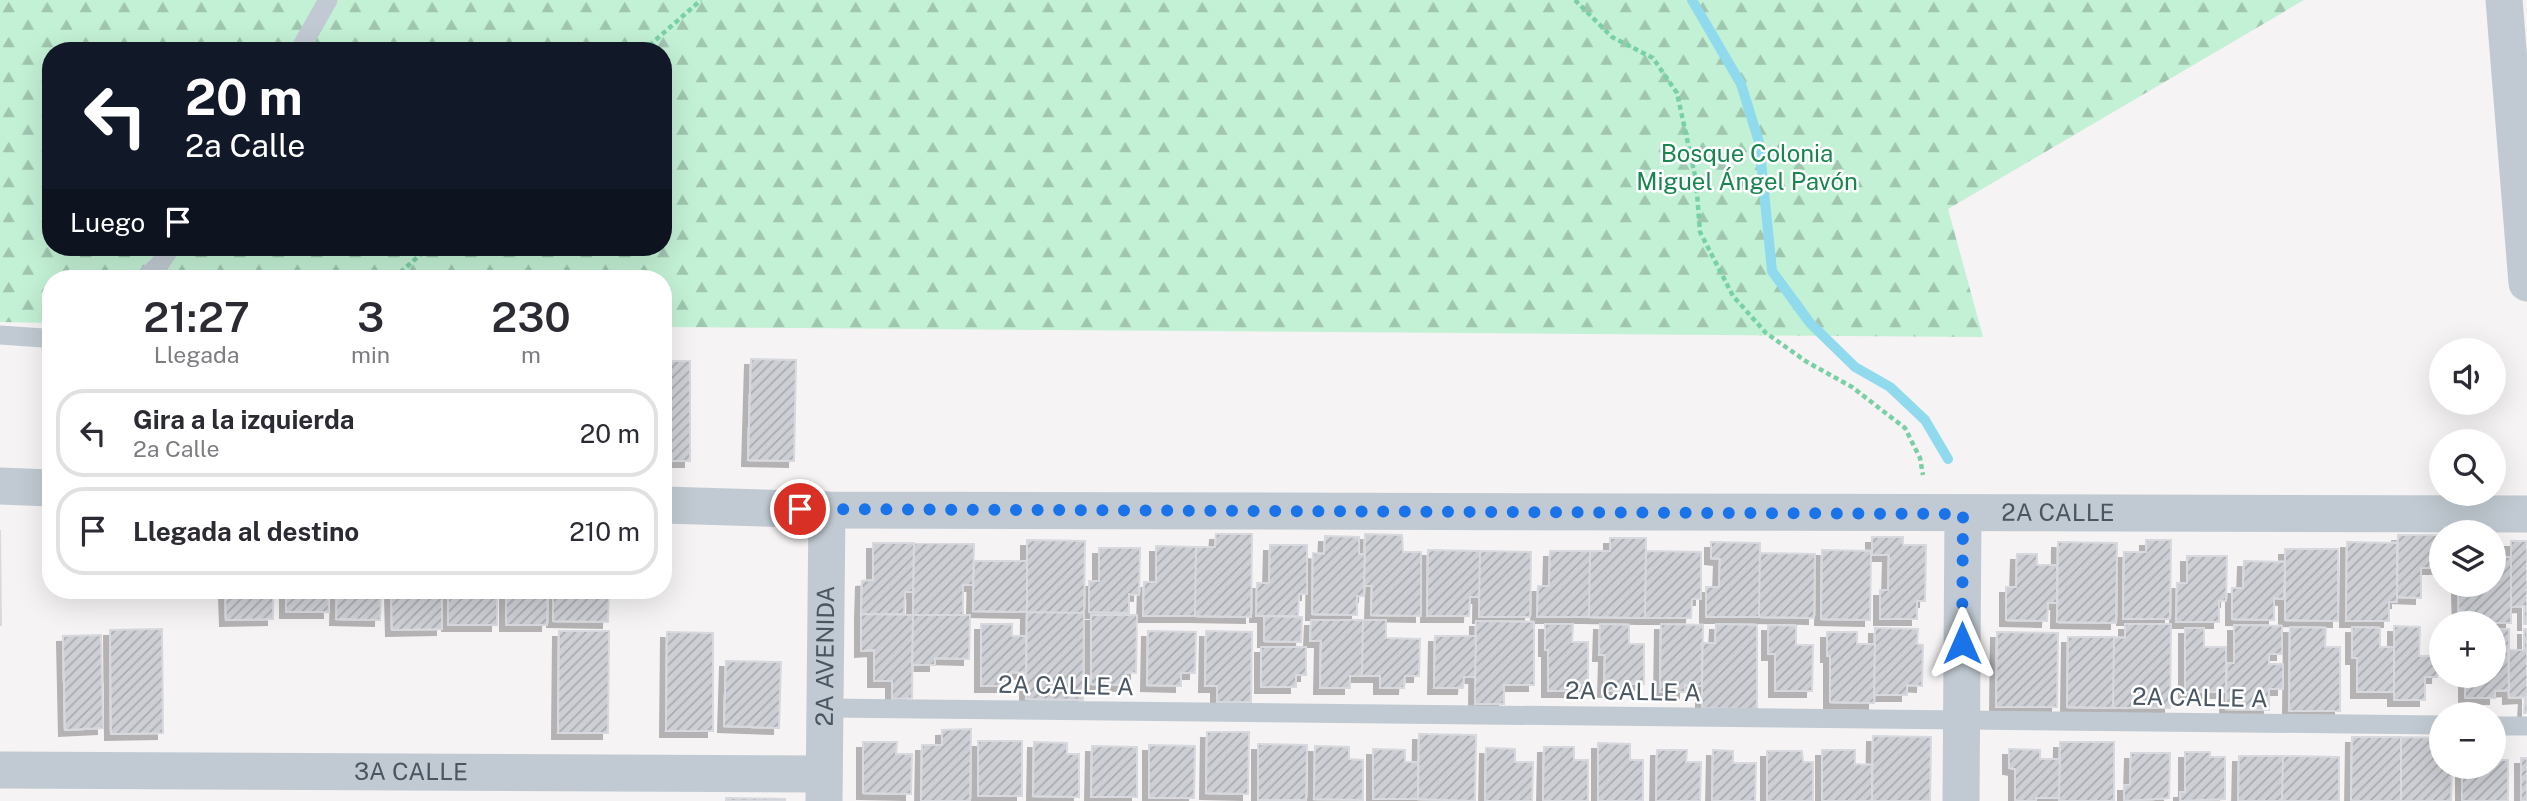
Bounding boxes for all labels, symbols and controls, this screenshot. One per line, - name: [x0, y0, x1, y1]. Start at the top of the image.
- text: 20 m: [185, 68, 303, 126]
- icon: left: [70, 70, 161, 161]
- text: 2a Calle: [185, 127, 305, 164]
- park label: Bosque Colonia Miguel Ángel Pavón: [1636, 139, 1858, 195]
- icon: arrive: [159, 203, 197, 241]
- text: Luego: [70, 207, 145, 238]
- text: 21:27: [143, 292, 250, 341]
- text: 3: [357, 292, 384, 341]
- text: 230: [491, 292, 571, 341]
- map controls: [2429, 338, 2506, 779]
- button: sound: [2429, 338, 2506, 415]
- text: Llegada: [154, 341, 239, 368]
- text: min: [351, 341, 390, 368]
- text: m: [521, 341, 541, 368]
- text: Gira a la izquierda: [133, 404, 355, 435]
- icon: left: [74, 414, 112, 452]
- text: 20 m: [580, 418, 640, 449]
- button: search: [2429, 429, 2506, 506]
- text: 2a Calle: [133, 435, 219, 462]
- pin: [770, 479, 830, 539]
- icon: arrive: [781, 490, 819, 528]
- street label: 2A CALLE: [2001, 498, 2115, 526]
- icon: arrive: [74, 512, 112, 550]
- text: Llegada al destino: [133, 516, 359, 547]
- text: 210 m: [569, 516, 640, 547]
- button: layers: [2429, 520, 2506, 597]
- street label: 2A AVENIDA: [810, 586, 839, 726]
- position arrow: [1925, 606, 1999, 680]
- button: +: [2429, 611, 2506, 688]
- street label: 2A CALLE A: [998, 670, 1134, 700]
- street label: 2A CALLE A: [1565, 676, 1701, 706]
- street label: 2A CALLE A: [2132, 682, 2268, 712]
- button: −: [2429, 702, 2506, 779]
- street label: 3A CALLE: [354, 757, 468, 785]

